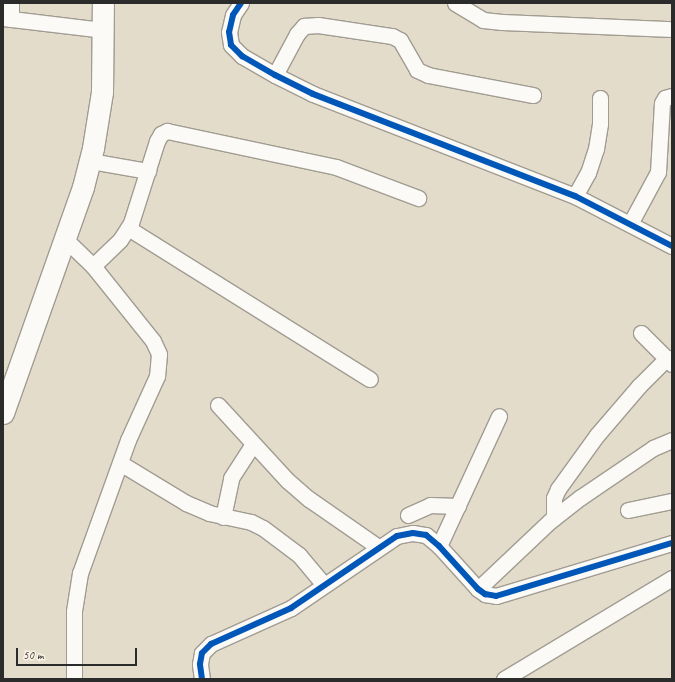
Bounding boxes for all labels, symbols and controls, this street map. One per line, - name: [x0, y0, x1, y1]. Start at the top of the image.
- scale bar: [18, 640, 139, 666]
- text: 50 m: [23, 647, 43, 663]

